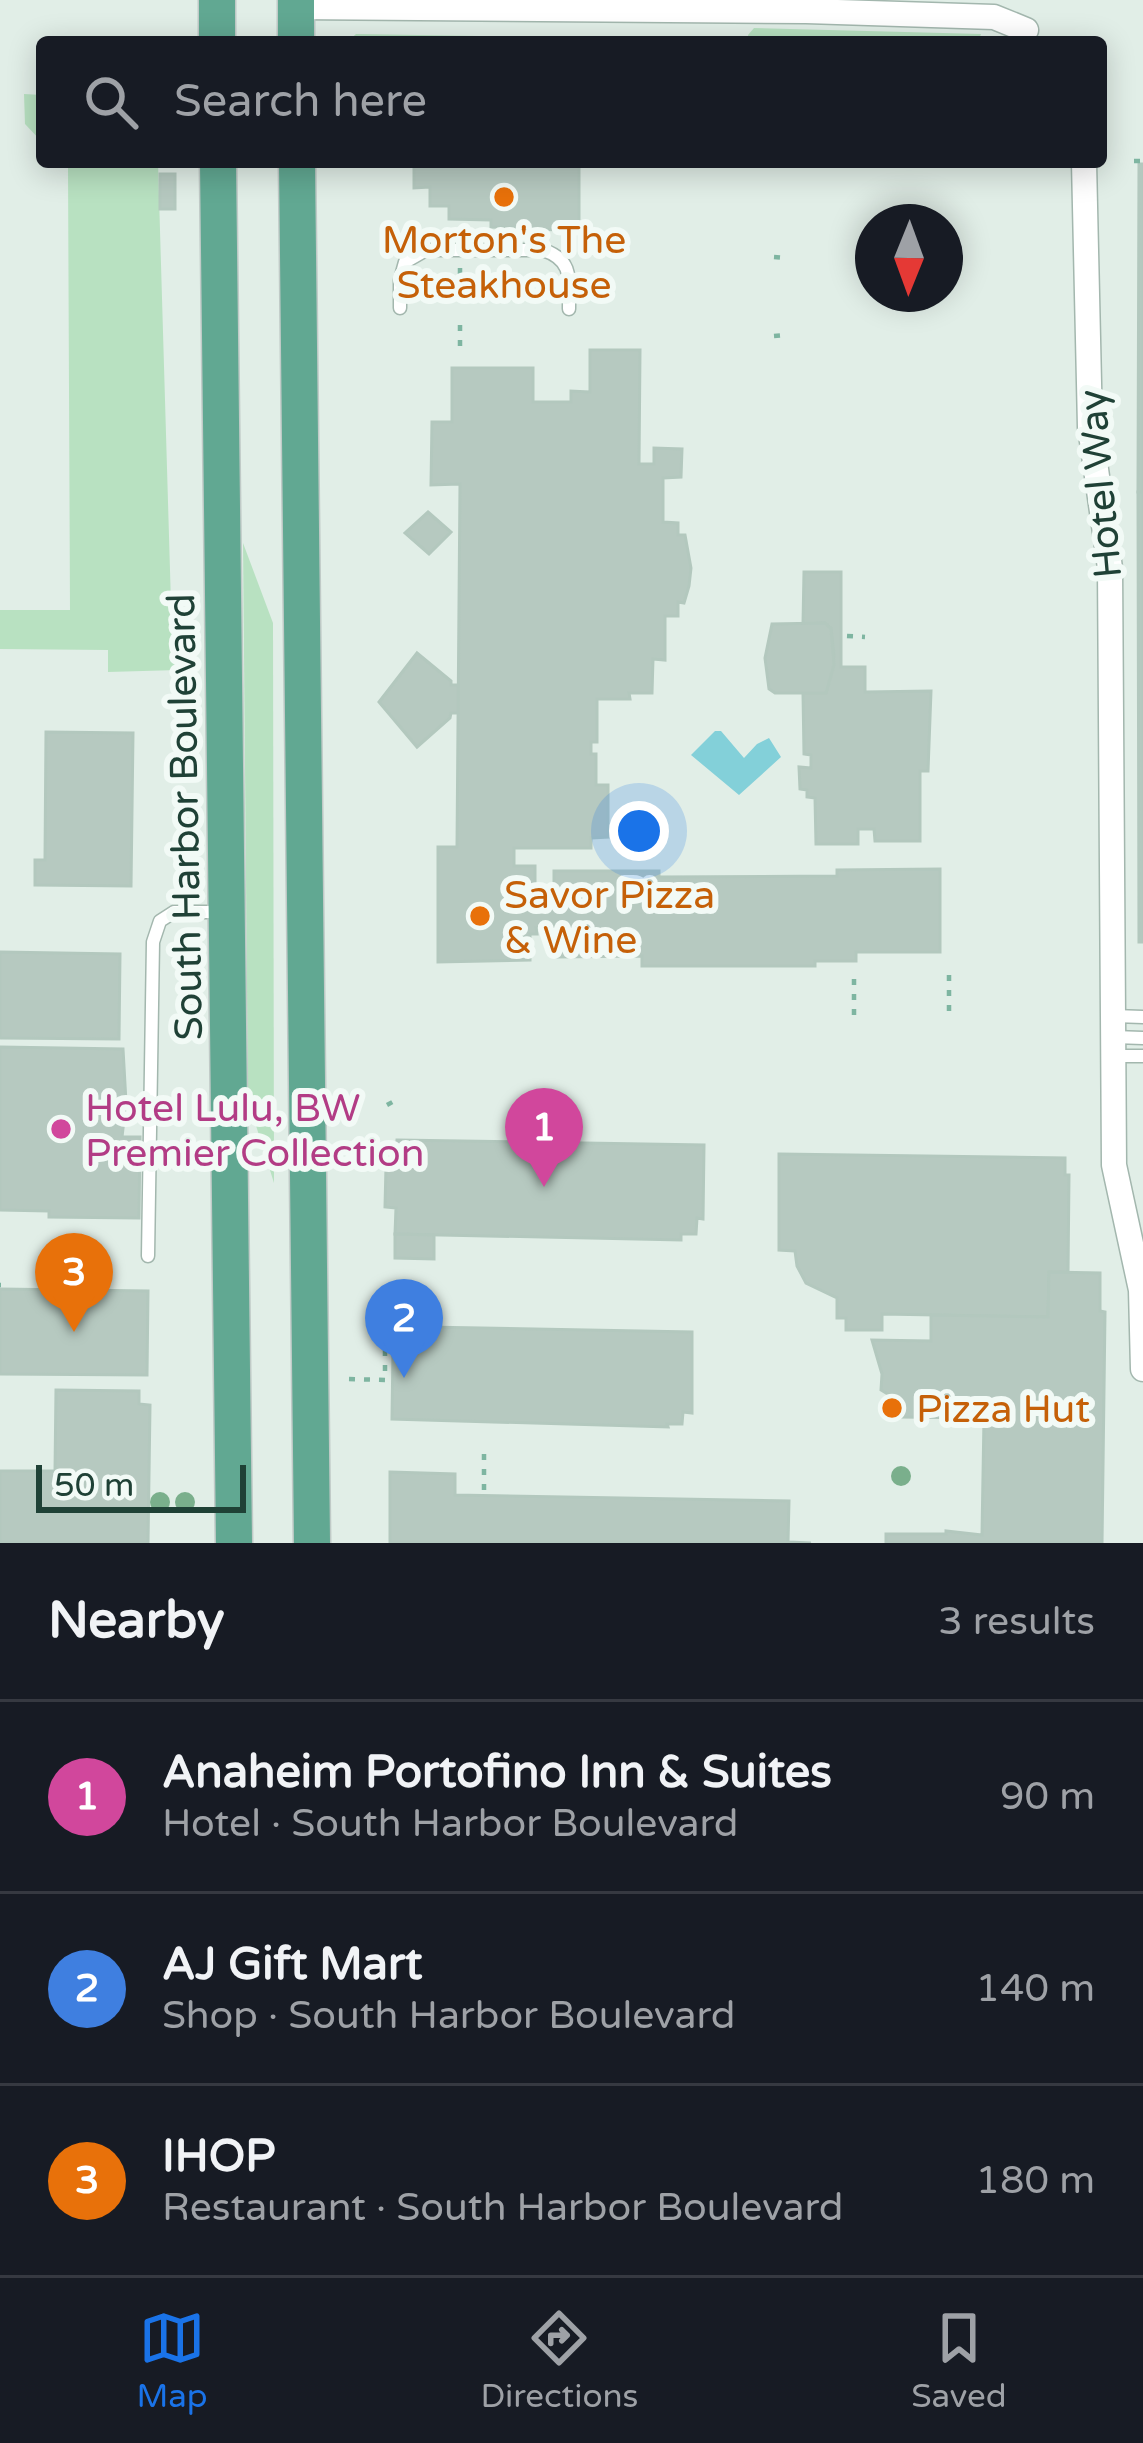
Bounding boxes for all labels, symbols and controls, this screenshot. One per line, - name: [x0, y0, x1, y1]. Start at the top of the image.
- search box: [36, 36, 1107, 168]
- icon: search: [78, 69, 144, 135]
- text: Search here: [174, 75, 427, 129]
- marker: Morton's The Steakhouse: [491, 184, 517, 210]
- north arrow: [855, 204, 963, 312]
- place label: Morton's The Steakhouse: [382, 217, 626, 309]
- street label: Hotel Way: [1069, 387, 1132, 580]
- street label: South Harbor Boulevard: [158, 593, 213, 1041]
- your location: [609, 801, 669, 861]
- place label: Savor Pizza & Wine: [504, 872, 715, 964]
- marker: Savor Pizza & Wine: [467, 903, 493, 929]
- place label: Hotel Lulu, BW Premier Collection: [85, 1085, 425, 1177]
- pin: 1: [505, 1088, 583, 1187]
- marker: Hotel Lulu, BW Premier Collection: [48, 1116, 74, 1142]
- pin: 3: [35, 1233, 113, 1332]
- pin: 2: [365, 1279, 443, 1378]
- place label: Pizza Hut: [916, 1386, 1090, 1433]
- marker: Pizza Hut: [879, 1395, 905, 1421]
- scale bar: [36, 1459, 246, 1512]
- text: 50 m: [54, 1466, 134, 1505]
- text: Nearby: [48, 1590, 225, 1652]
- text: 3 results: [938, 1598, 1095, 1645]
- text: Anaheim Portofino Inn & Suites: [162, 1746, 832, 1800]
- text: 1: [75, 1773, 99, 1820]
- text: 90 m: [1000, 1773, 1095, 1820]
- text: Hotel · South Harbor Boulevard: [162, 1800, 738, 1847]
- text: AJ Gift Mart: [162, 1938, 422, 1992]
- text: 2: [75, 1965, 99, 2012]
- text: 140 m: [976, 1965, 1095, 2012]
- text: Shop · South Harbor Boulevard: [162, 1992, 735, 2039]
- text: IHOP: [162, 2130, 276, 2184]
- text: 3: [75, 2157, 99, 2204]
- text: 180 m: [976, 2157, 1095, 2204]
- text: Restaurant · South Harbor Boulevard: [162, 2184, 843, 2231]
- tab: Map: [136, 2305, 208, 2416]
- tab: Directions: [480, 2305, 638, 2416]
- tab: Saved: [911, 2305, 1007, 2416]

